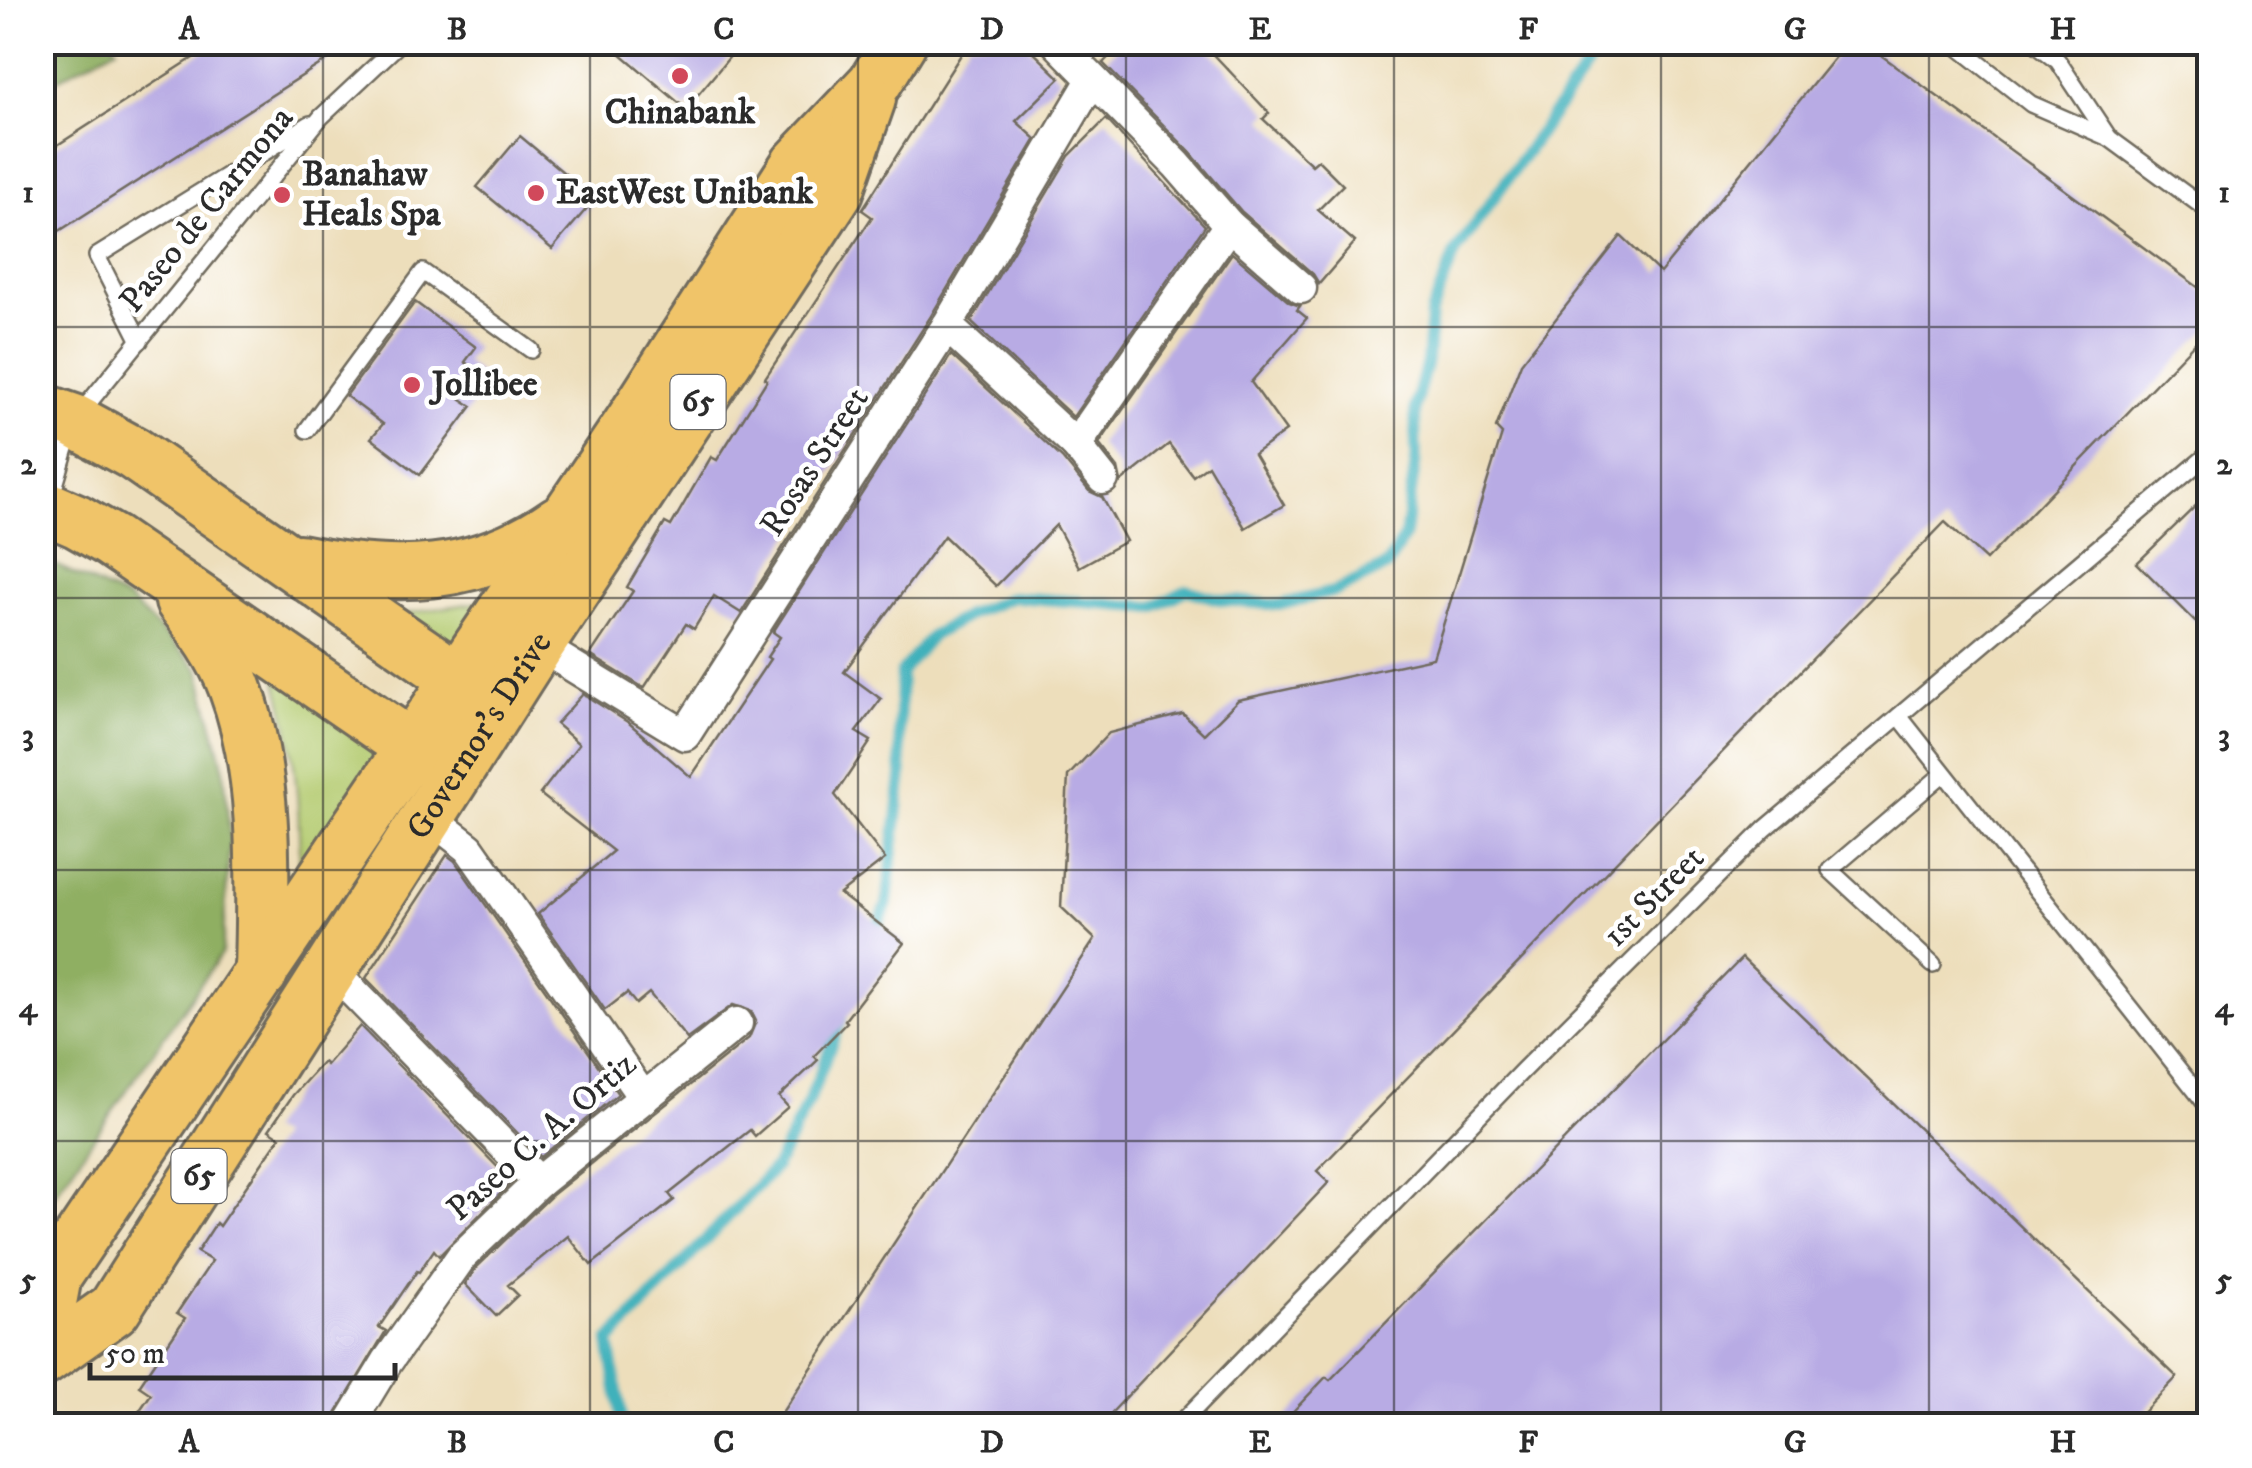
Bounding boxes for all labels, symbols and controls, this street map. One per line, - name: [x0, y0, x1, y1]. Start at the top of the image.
- text: A: [178, 10, 201, 50]
- text: B: [447, 10, 467, 50]
- text: C: [713, 10, 735, 50]
- text: D: [980, 10, 1004, 50]
- text: E: [1249, 10, 1272, 50]
- text: F: [1518, 10, 1538, 50]
- text: G: [1784, 10, 1807, 50]
- text: H: [2050, 10, 2077, 50]
- marker: Chinabank: [669, 65, 691, 87]
- place label: Chinabank: [605, 91, 756, 135]
- street label: Paseo de Carmona: [110, 98, 304, 322]
- place label: Banahaw Heals Spa: [302, 153, 442, 237]
- place label: EastWest Unibank: [556, 171, 814, 215]
- text: 1: [22, 173, 34, 213]
- text: 1: [2218, 173, 2230, 213]
- marker: EastWest Unibank: [525, 182, 547, 204]
- marker: Banahaw Heals Spa: [271, 184, 293, 206]
- place label: Jollibee: [428, 363, 538, 407]
- marker: Jollibee: [401, 374, 423, 396]
- road number: 65: [670, 375, 726, 429]
- street label: Rosas Street: [751, 379, 879, 545]
- text: 2: [20, 445, 36, 485]
- text: 2: [2216, 445, 2232, 485]
- street label: Governor's Drive: [397, 624, 562, 848]
- text: 3: [22, 716, 34, 756]
- text: 3: [2218, 716, 2230, 756]
- street label: 1st Street: [1594, 837, 1714, 957]
- text: 4: [19, 988, 39, 1028]
- text: 4: [2215, 988, 2235, 1028]
- street label: Paseo C. A. Ortiz: [438, 1043, 646, 1231]
- road number: 65: [172, 1149, 226, 1203]
- text: 5: [19, 1260, 36, 1300]
- text: 5: [2215, 1260, 2232, 1300]
- scale bar: [90, 1318, 395, 1380]
- text: 50 m: [105, 1336, 165, 1373]
- text: A: [178, 1423, 201, 1463]
- text: B: [447, 1423, 467, 1463]
- text: C: [713, 1423, 735, 1463]
- text: D: [980, 1423, 1004, 1463]
- text: E: [1249, 1423, 1272, 1463]
- text: F: [1518, 1423, 1538, 1463]
- text: G: [1784, 1423, 1807, 1463]
- text: H: [2050, 1423, 2077, 1463]

